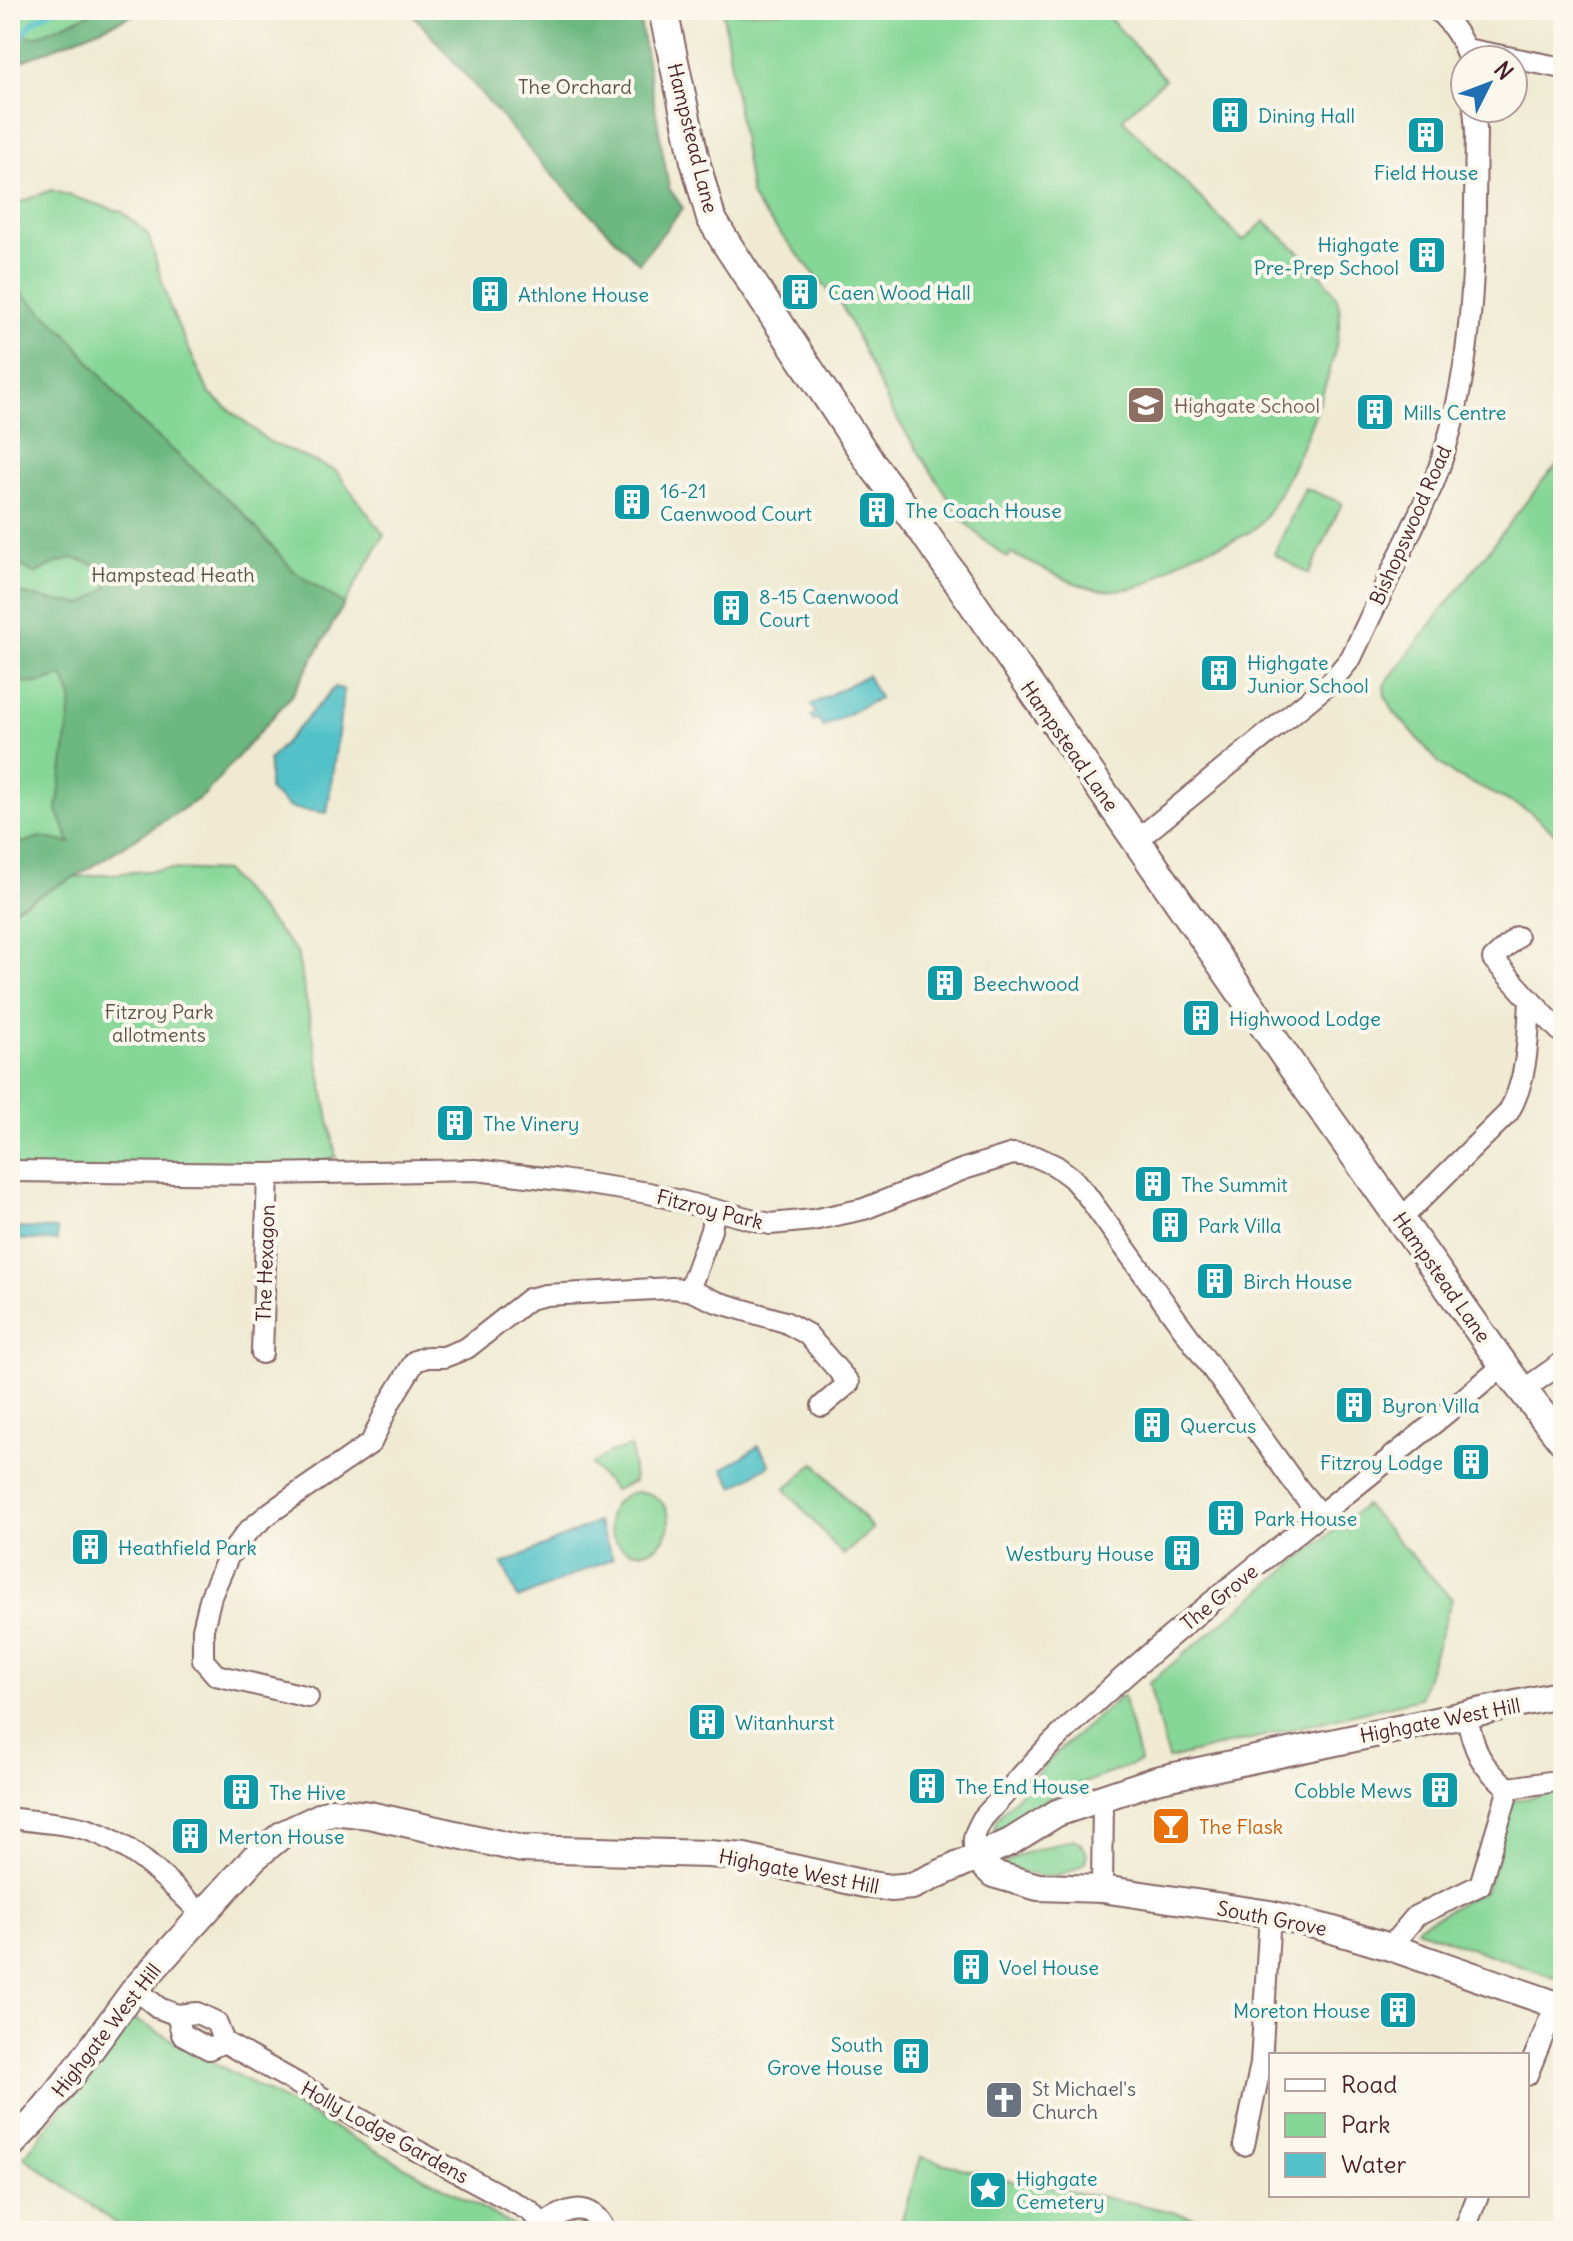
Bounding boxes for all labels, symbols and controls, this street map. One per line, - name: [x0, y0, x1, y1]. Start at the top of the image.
- north arrow: [1449, 44, 1529, 124]
- text: N: [1488, 56, 1519, 86]
- street label: Hampstead Lane: [662, 61, 724, 215]
- park label: The Orchard: [518, 74, 632, 99]
- building icon: Dining Hall: [1209, 94, 1251, 136]
- place label: Dining Hall: [1258, 103, 1355, 128]
- building icon: Field House: [1405, 114, 1447, 156]
- place label: Field House: [1374, 160, 1478, 185]
- place label: Highgate Pre-Prep School: [1254, 232, 1399, 280]
- building icon: Highgate Pre-Prep School: [1406, 234, 1448, 276]
- building icon: Caen Wood Hall: [779, 271, 821, 313]
- building icon: Athlone House: [469, 273, 511, 315]
- place label: Caen Wood Hall: [828, 280, 971, 305]
- place label: Athlone House: [518, 282, 649, 307]
- school or university icon: Highgate School: [1125, 384, 1167, 426]
- building icon: Mills Centre: [1354, 391, 1396, 433]
- place label: Highgate School: [1174, 393, 1320, 418]
- place label: Mills Centre: [1403, 400, 1506, 425]
- street label: Bishopswood Road: [1364, 441, 1456, 608]
- place label: 16-21 Caenwood Court: [660, 478, 812, 526]
- building icon: 16-21 Caenwood Court: [611, 481, 653, 523]
- building icon: The Coach House: [856, 489, 898, 531]
- place label: The Coach House: [905, 498, 1062, 523]
- park label: Hampstead Heath: [91, 562, 255, 587]
- place label: 8-15 Caenwood Court: [759, 584, 899, 632]
- building icon: 8-15 Caenwood Court: [710, 587, 752, 629]
- place label: Highgate Junior School: [1247, 650, 1369, 698]
- building icon: Highgate Junior School: [1198, 652, 1240, 694]
- street label: Hampstead Lane: [1016, 676, 1124, 816]
- building icon: Beechwood: [924, 962, 966, 1004]
- place label: Beechwood: [973, 971, 1079, 996]
- building icon: Highwood Lodge: [1180, 997, 1222, 1039]
- park label: Fitzroy Park allotments: [105, 999, 213, 1047]
- place label: Highwood Lodge: [1229, 1006, 1381, 1031]
- building icon: The Vinery: [434, 1102, 476, 1144]
- place label: The Vinery: [483, 1111, 579, 1136]
- building icon: The Summit: [1132, 1163, 1174, 1205]
- place label: The Summit: [1181, 1172, 1288, 1197]
- street label: Fitzroy Park: [654, 1184, 766, 1234]
- street label: The Hexagon: [250, 1204, 280, 1322]
- building icon: Park Villa: [1149, 1204, 1191, 1246]
- street label: Hampstead Lane: [1388, 1207, 1496, 1347]
- place label: Park Villa: [1198, 1213, 1281, 1238]
- building icon: Birch House: [1194, 1260, 1236, 1302]
- place label: Birch House: [1243, 1269, 1352, 1294]
- building icon: Byron Villa: [1333, 1384, 1375, 1426]
- place label: Byron Villa: [1382, 1393, 1479, 1418]
- building icon: Quercus: [1131, 1404, 1173, 1446]
- place label: Quercus: [1180, 1413, 1256, 1438]
- building icon: Fitzroy Lodge: [1450, 1441, 1492, 1483]
- place label: Fitzroy Lodge: [1320, 1450, 1443, 1475]
- building icon: Park House: [1205, 1497, 1247, 1539]
- place label: Park House: [1254, 1506, 1357, 1531]
- building icon: Heathfield Park: [69, 1526, 111, 1568]
- building icon: Westbury House: [1161, 1532, 1203, 1574]
- place label: Heathfield Park: [118, 1535, 257, 1560]
- place label: Westbury House: [1006, 1541, 1154, 1566]
- street label: The Grove: [1176, 1558, 1262, 1636]
- street label: Highgate West Hill: [1358, 1692, 1522, 1748]
- building icon: Witanhurst: [686, 1701, 728, 1743]
- place label: Witanhurst: [735, 1710, 835, 1735]
- building icon: The End House: [906, 1765, 948, 1807]
- building icon: Cobble Mews: [1419, 1769, 1461, 1811]
- building icon: The Hive: [220, 1771, 262, 1813]
- place label: The End House: [955, 1774, 1089, 1799]
- place label: Cobble Mews: [1294, 1778, 1412, 1803]
- place label: The Hive: [269, 1780, 346, 1805]
- bar icon: The Flask: [1150, 1805, 1192, 1847]
- place label: The Flask: [1199, 1814, 1283, 1839]
- building icon: Merton House: [169, 1815, 211, 1857]
- place label: Merton House: [218, 1824, 345, 1849]
- street label: Highgate West Hill: [717, 1843, 881, 1899]
- street label: South Grove: [1215, 1895, 1329, 1941]
- building icon: Voel House: [950, 1946, 992, 1988]
- place label: Voel House: [999, 1955, 1099, 1980]
- street label: Highgate West Hill: [46, 1958, 166, 2102]
- building icon: Moreton House: [1377, 1989, 1419, 2031]
- place label: Moreton House: [1233, 1998, 1370, 2023]
- place label: South Grove House: [767, 2032, 883, 2080]
- building icon: South Grove House: [890, 2035, 932, 2077]
- legend: [1269, 2053, 1529, 2197]
- text: Road: [1341, 2069, 1397, 2099]
- street label: Holly Lodge Gardens: [297, 2076, 473, 2188]
- place label: St Michael's Church: [1032, 2076, 1136, 2124]
- church icon: St Michael's Church: [983, 2079, 1025, 2121]
- text: Park: [1341, 2109, 1391, 2139]
- text: Water: [1341, 2149, 1406, 2179]
- place label: Highgate Cemetery: [1016, 2166, 1105, 2214]
- place icon: Highgate Cemetery: [967, 2169, 1009, 2211]

